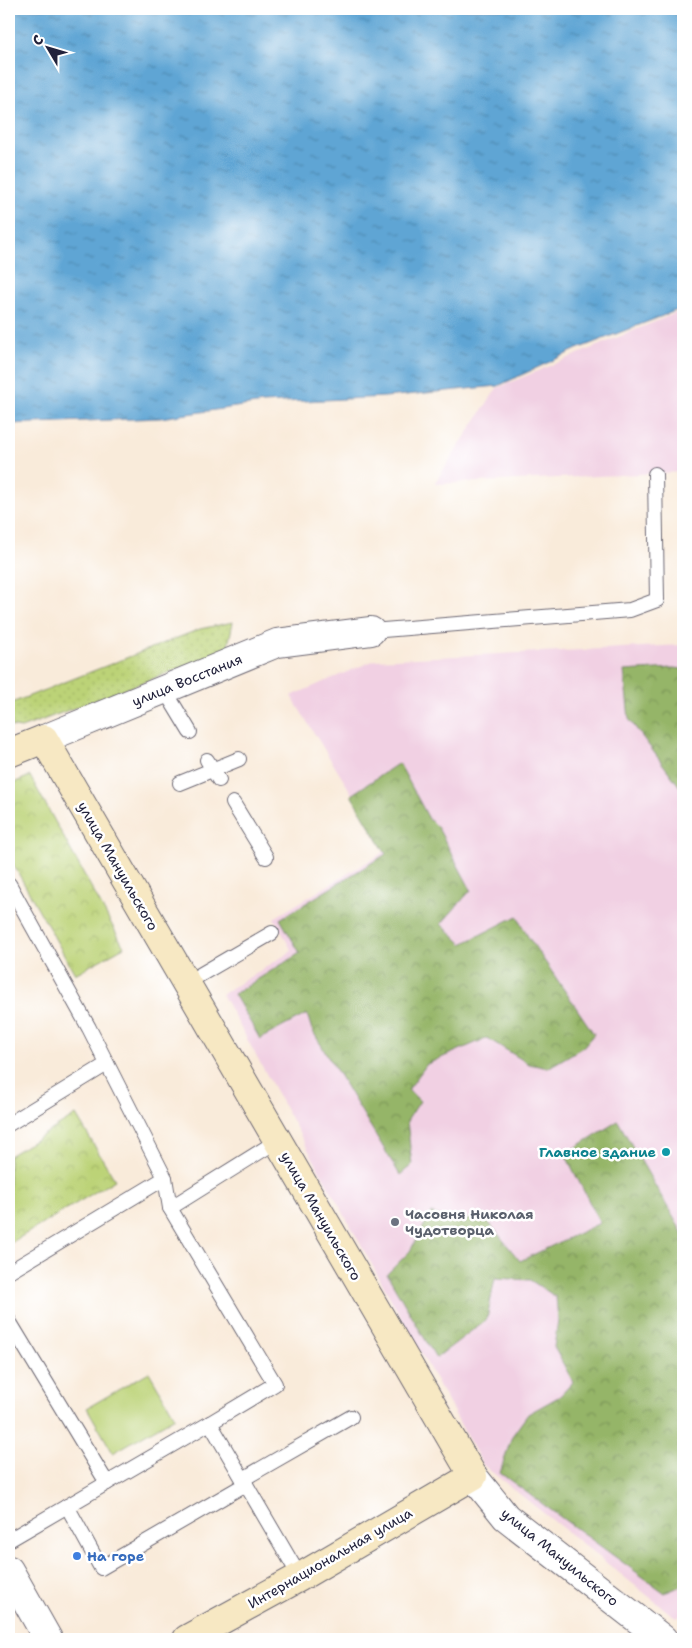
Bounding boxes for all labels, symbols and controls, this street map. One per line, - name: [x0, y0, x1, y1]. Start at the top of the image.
- north arrow: [22, 22, 72, 72]
- text: С: [28, 31, 47, 49]
- street label: улица Восстания: [129, 650, 245, 710]
- street label: улица Мануильского: [74, 798, 162, 934]
- place label: Главное здание: [539, 1143, 656, 1161]
- marker: Главное здание: [660, 1146, 672, 1158]
- street label: улица Мануильского: [277, 1148, 365, 1284]
- place label: Часовня Николая Чудотворца: [405, 1205, 534, 1239]
- marker: Часовня Николая Чудотворца: [389, 1216, 401, 1228]
- street label: Интернациональная улица: [245, 1503, 416, 1613]
- street label: улица Мануильского: [498, 1504, 622, 1610]
- place label: На горе: [87, 1547, 144, 1565]
- marker: На горе: [71, 1550, 83, 1562]

